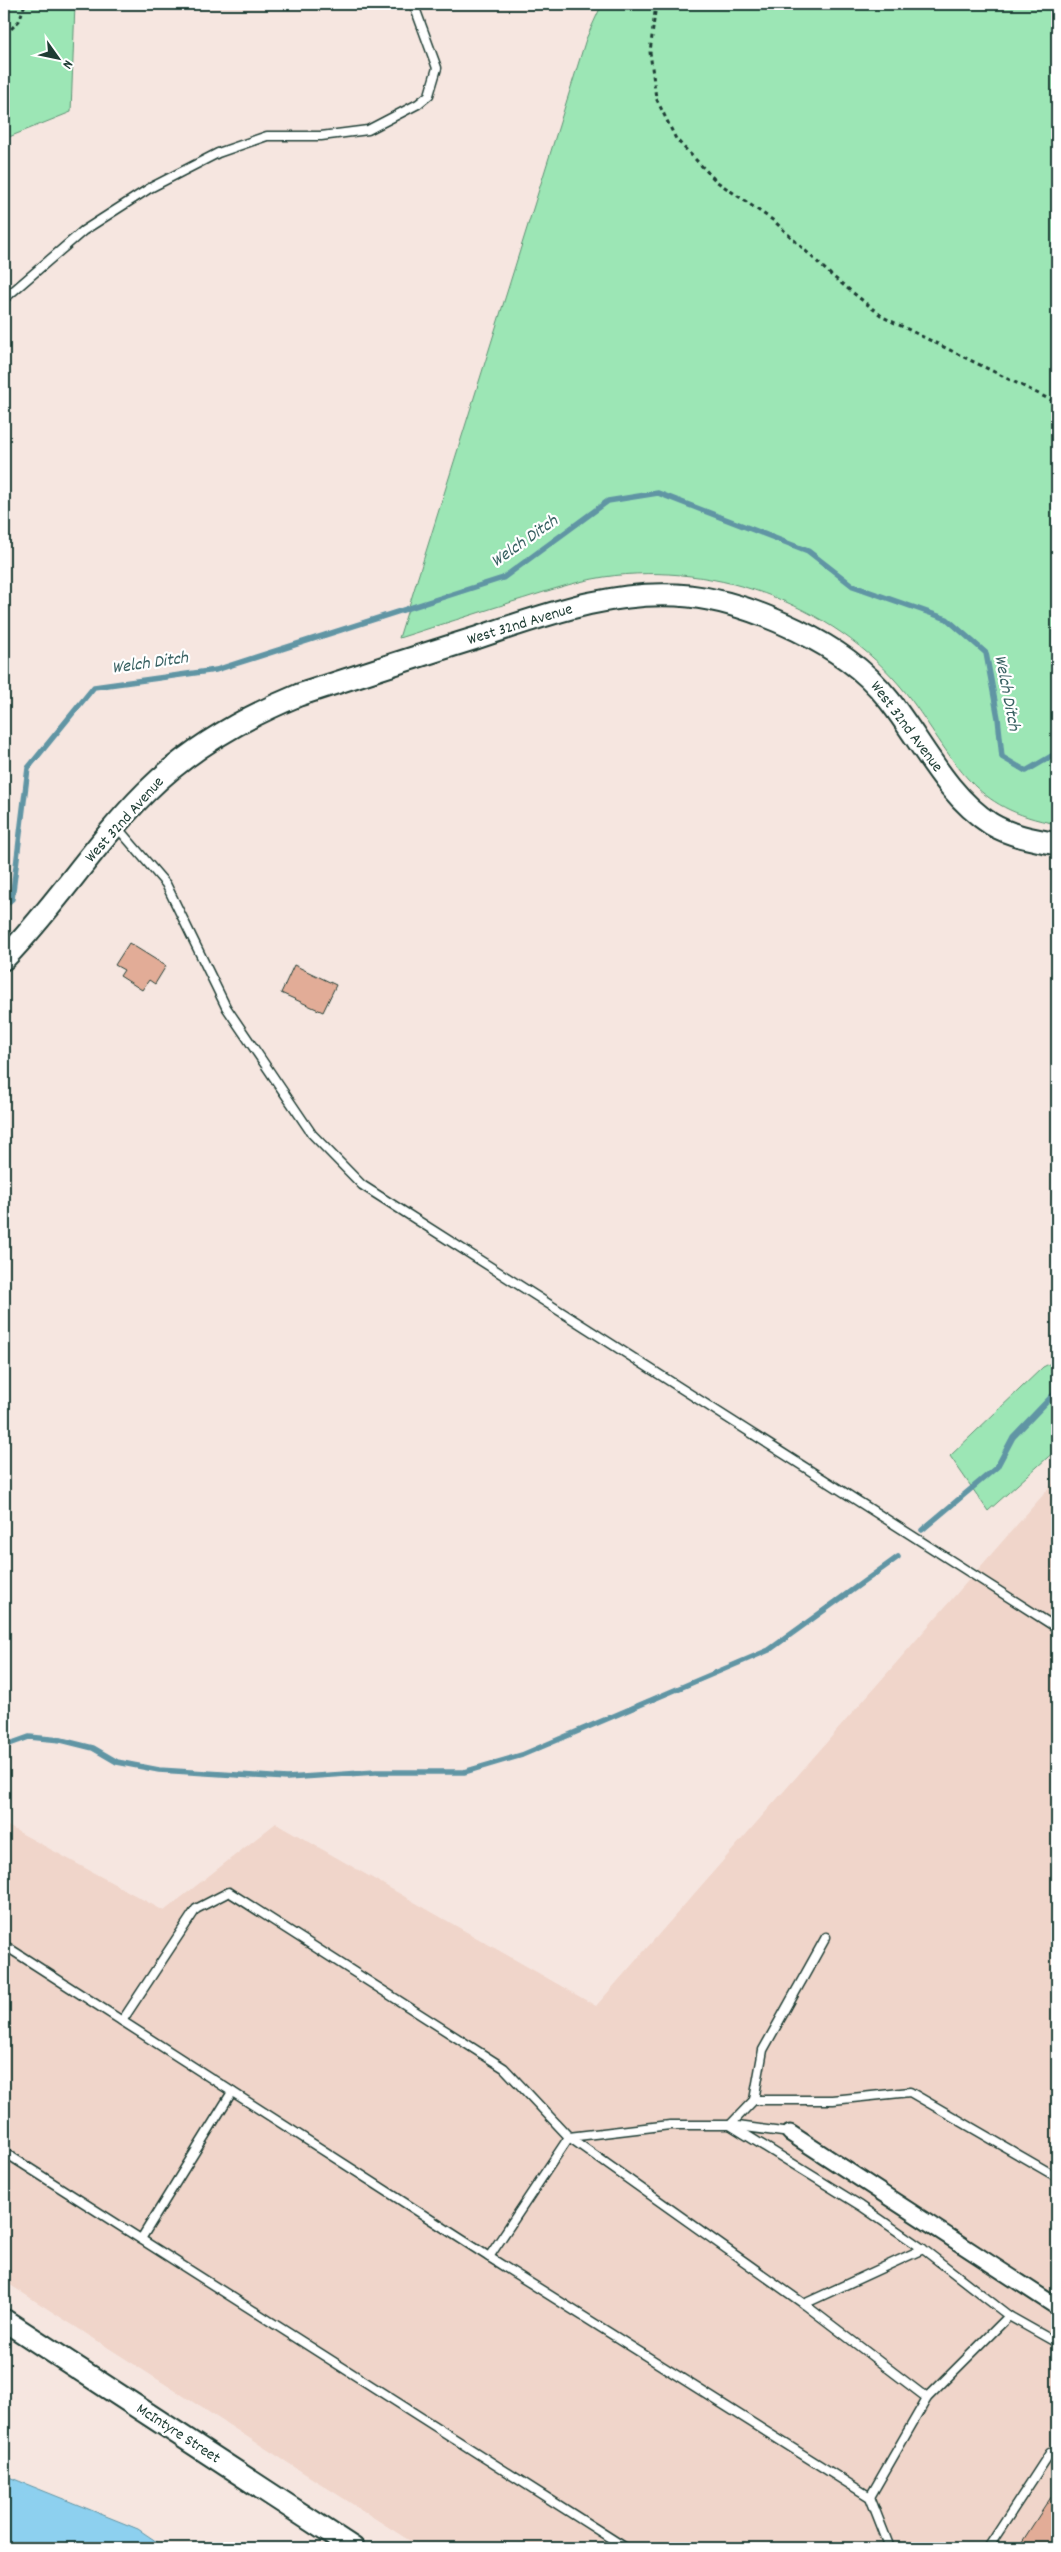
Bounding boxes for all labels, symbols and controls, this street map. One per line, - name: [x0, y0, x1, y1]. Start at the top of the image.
- north arrow: [32, 32, 82, 82]
- text: N: [57, 56, 77, 72]
- water label: Welch Ditch: [486, 509, 564, 574]
- street label: West 32nd Avenue: [465, 598, 575, 652]
- water label: Welch Ditch: [110, 646, 191, 682]
- water label: Welch Ditch: [986, 653, 1026, 734]
- street label: West 32nd Avenue: [864, 677, 948, 777]
- street label: West 32nd Avenue: [80, 772, 170, 868]
- street label: McIntyre Street: [131, 2398, 225, 2470]

